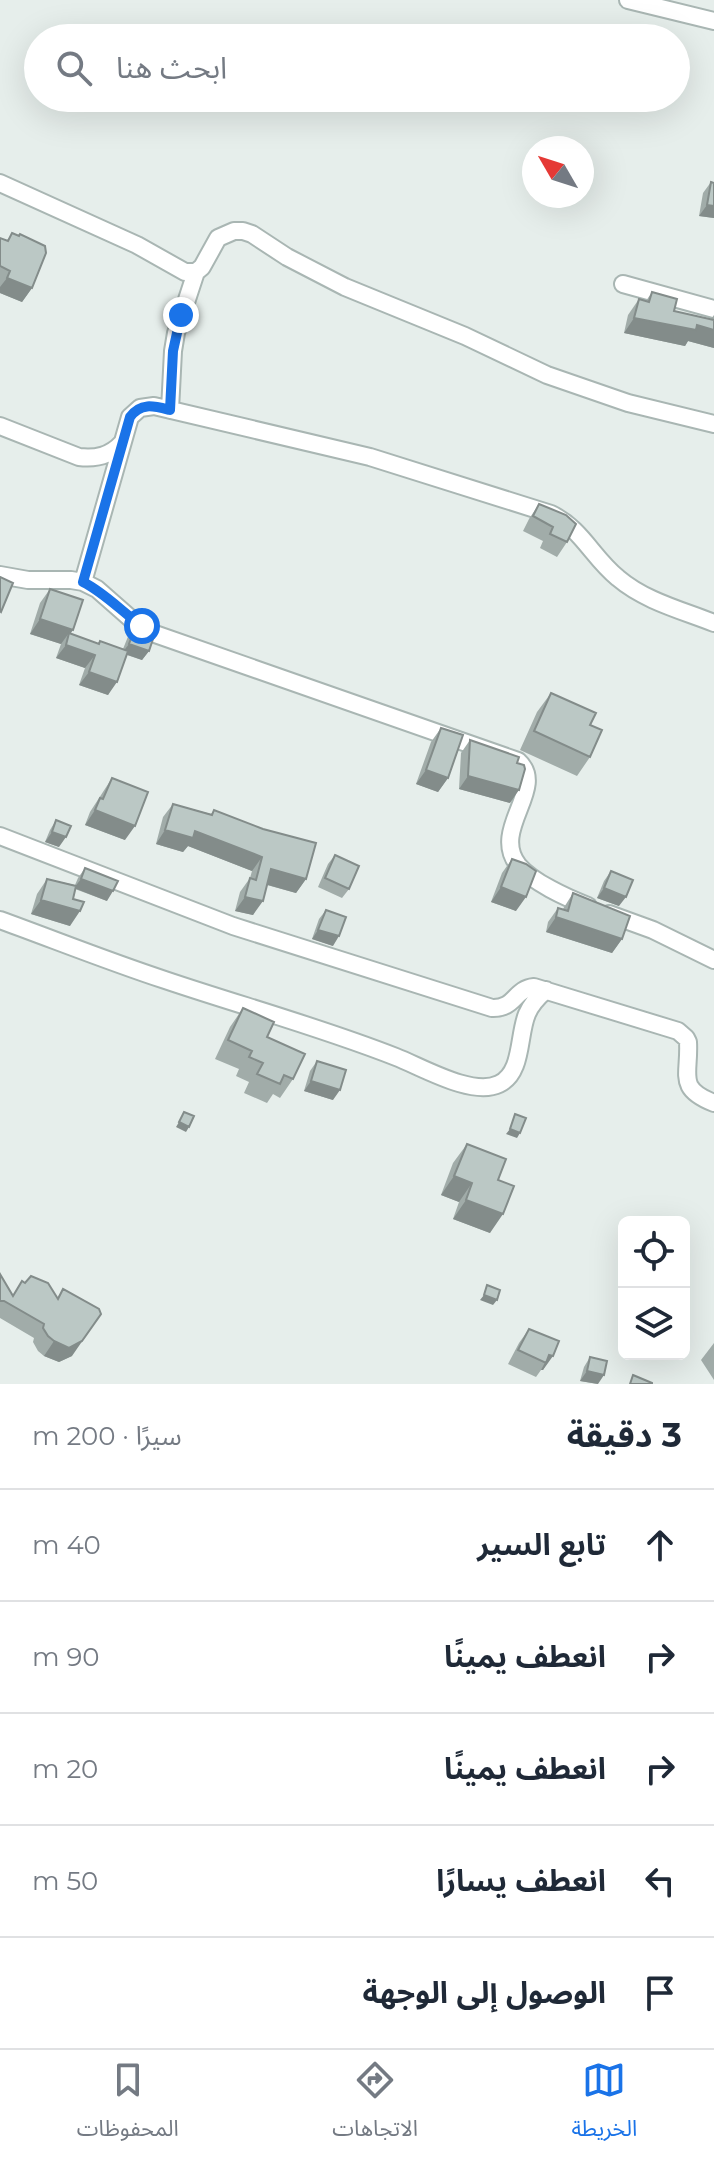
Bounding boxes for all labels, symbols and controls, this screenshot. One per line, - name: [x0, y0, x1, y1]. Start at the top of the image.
- search box: [24, 24, 690, 112]
- icon: search: [52, 46, 96, 90]
- text: ابحث هنا: [116, 49, 227, 86]
- north arrow: [522, 136, 594, 208]
- route end: [163, 297, 199, 333]
- route start: [124, 608, 160, 644]
- map controls: [618, 1216, 690, 1360]
- button: locate: [618, 1216, 690, 1288]
- button: layers: [618, 1288, 690, 1360]
- text: 3 دقيقة: [567, 1414, 682, 1456]
- text: سيرًا · 200 m: [32, 1420, 182, 1452]
- icon: ahead: [638, 1523, 682, 1567]
- text: تابع السير: [477, 1526, 606, 1563]
- text: 40 m: [32, 1529, 101, 1561]
- icon: right: [638, 1635, 682, 1679]
- text: انعطف يمينًا: [444, 1638, 606, 1675]
- text: 90 m: [32, 1641, 99, 1673]
- icon: right: [638, 1747, 682, 1791]
- text: انعطف يمينًا: [444, 1750, 606, 1787]
- text: 20 m: [32, 1753, 98, 1785]
- icon: left: [638, 1859, 682, 1903]
- text: انعطف يسارًا: [436, 1862, 606, 1899]
- text: 50 m: [32, 1865, 98, 1897]
- icon: arrive: [638, 1971, 682, 2015]
- text: الوصول إلى الوجهة: [362, 1974, 606, 2011]
- tab: المحفوظات: [77, 2058, 179, 2152]
- tab: الاتجاهات: [332, 2058, 418, 2152]
- tab: الخريطة: [571, 2058, 637, 2152]

